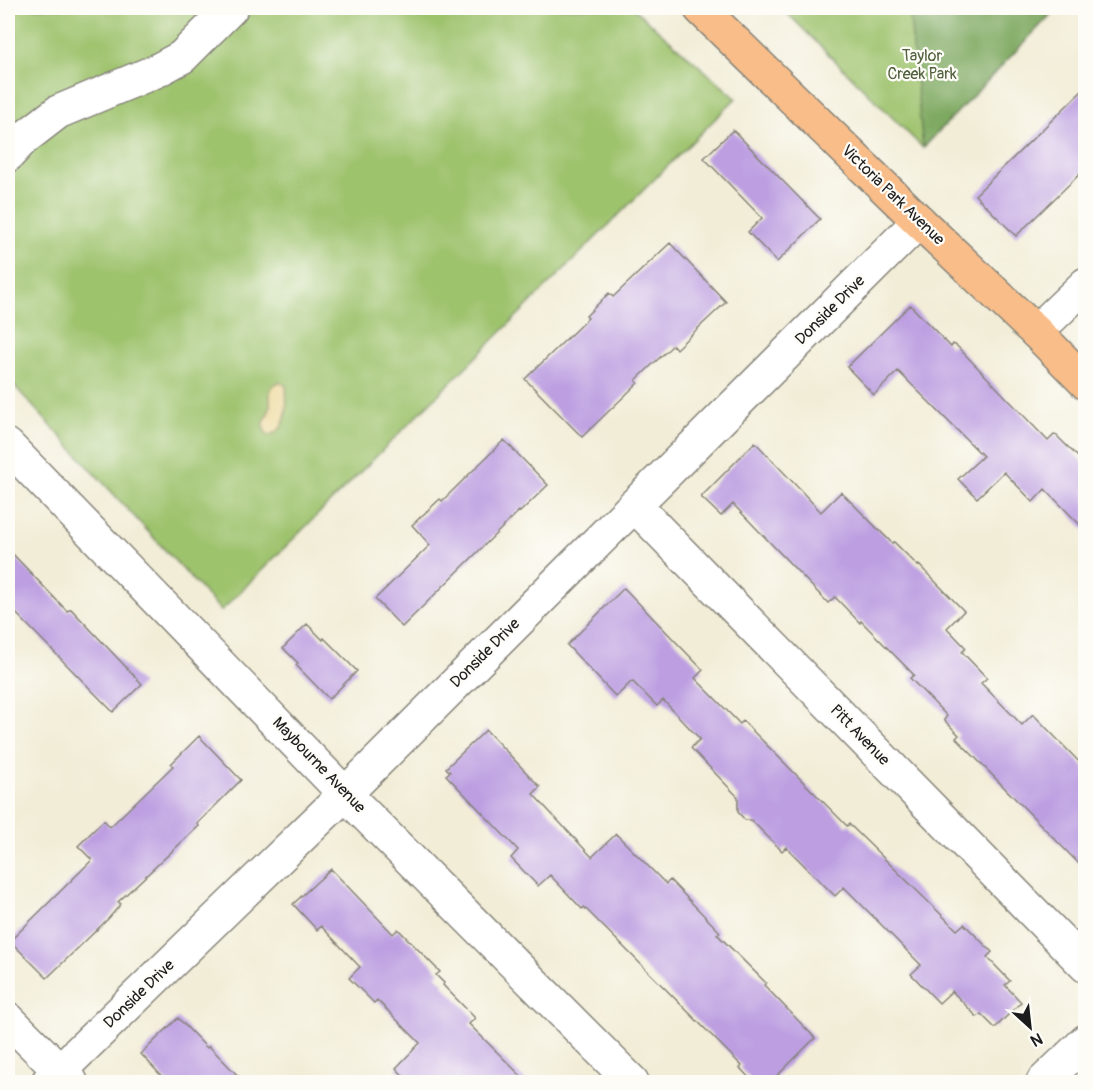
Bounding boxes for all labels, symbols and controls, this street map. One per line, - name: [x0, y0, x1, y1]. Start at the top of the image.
- park label: Taylor Creek Park: [887, 46, 957, 84]
- street label: Victoria Park Avenue: [837, 141, 949, 249]
- street label: Donside Drive: [791, 271, 869, 349]
- street label: Donside Drive: [446, 614, 524, 692]
- street label: Pitt Avenue: [826, 700, 894, 770]
- street label: Maybourne Avenue: [268, 713, 370, 817]
- street label: Donside Drive: [99, 955, 179, 1033]
- north arrow: [1000, 997, 1060, 1057]
- text: N: [1027, 1028, 1046, 1051]

